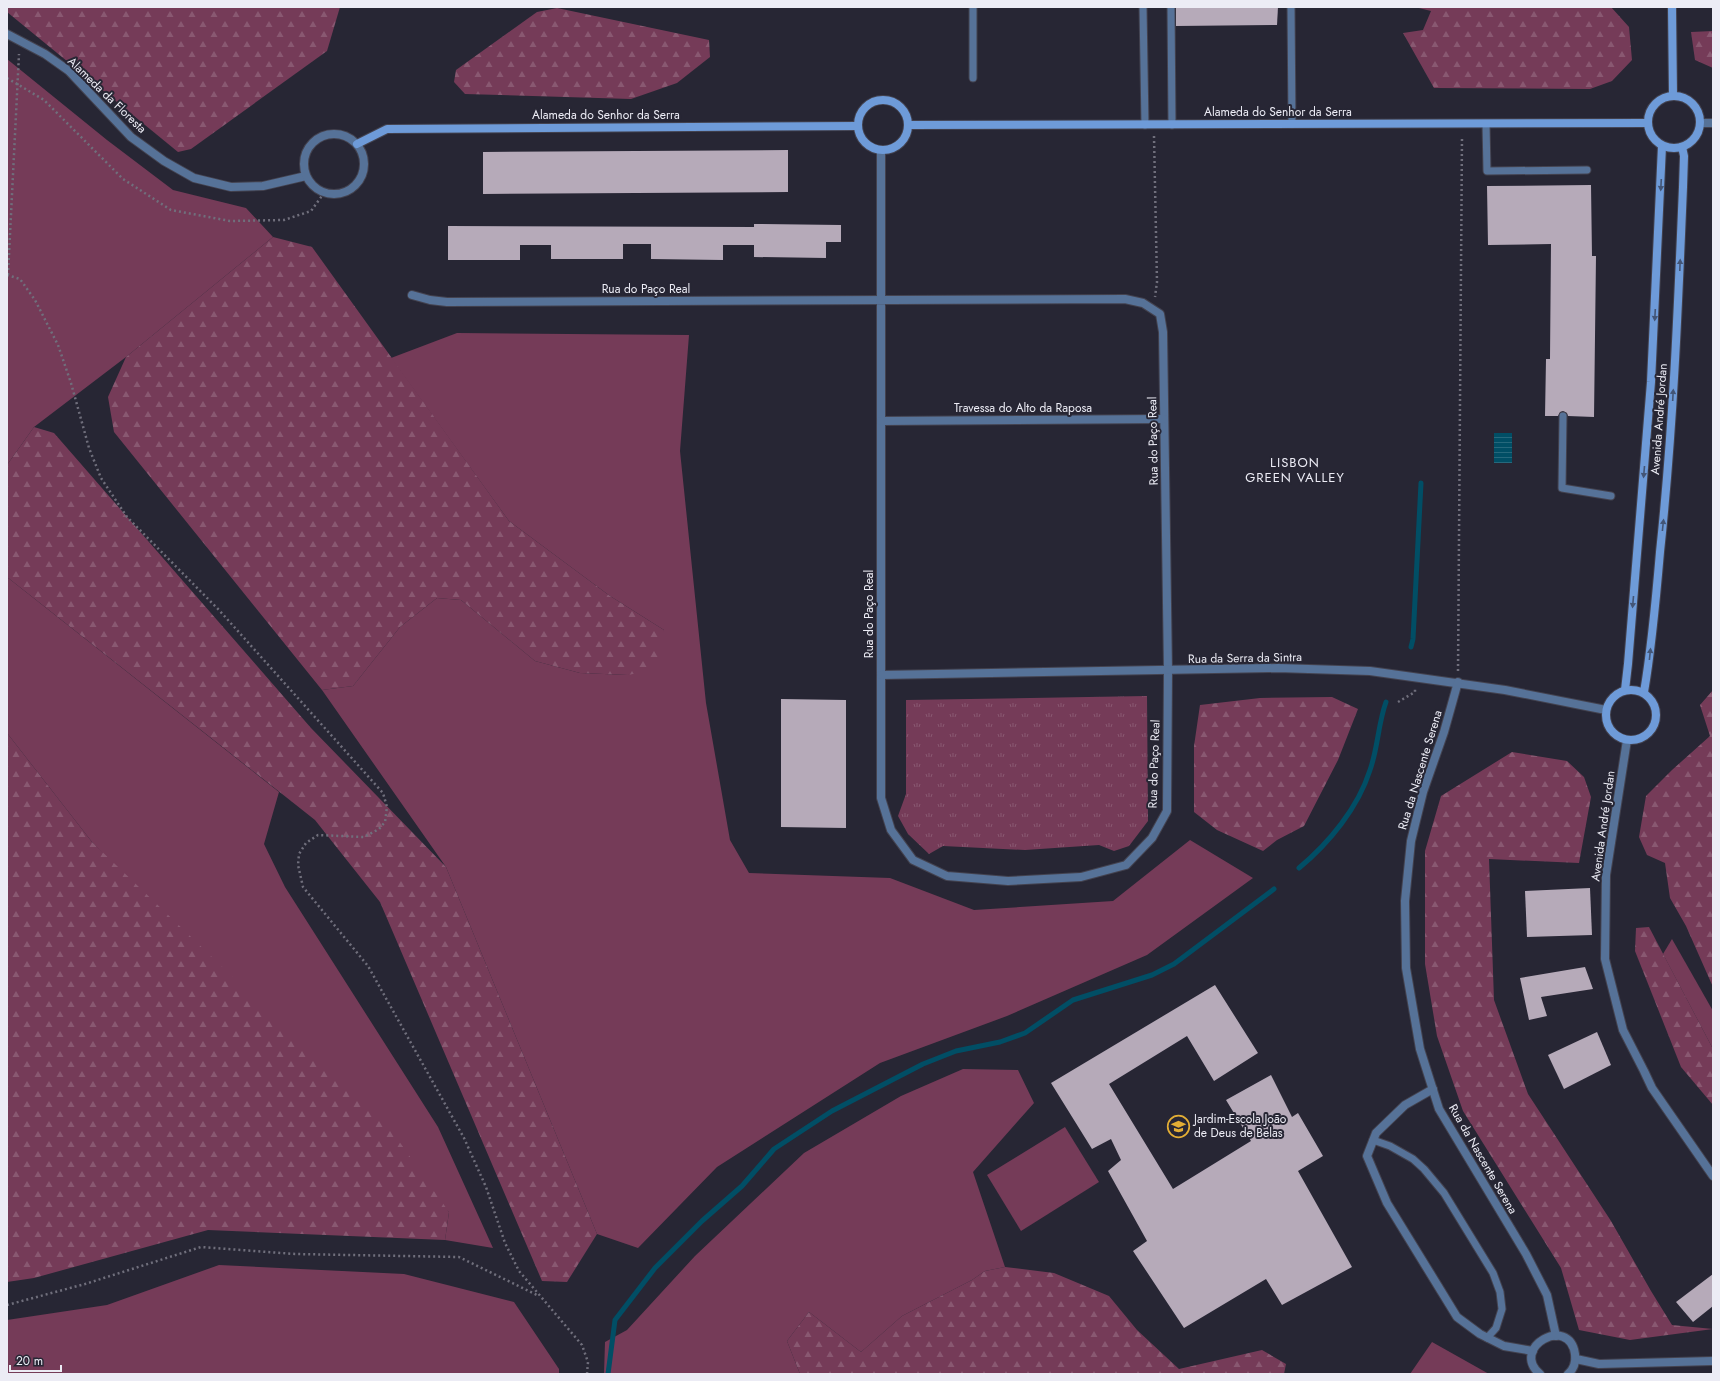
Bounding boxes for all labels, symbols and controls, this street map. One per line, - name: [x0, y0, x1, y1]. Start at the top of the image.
- street label: Alameda da Floresta: [64, 53, 151, 138]
- street label: Alameda do Senhor da Serra: [1204, 103, 1352, 121]
- street label: Alameda do Senhor da Serra: [532, 106, 680, 124]
- one-way arrow: [1657, 179, 1664, 191]
- one-way arrow: [1677, 258, 1683, 271]
- street label: Rua do Paço Real: [602, 280, 690, 298]
- one-way arrow: [1651, 309, 1658, 321]
- street label: Avenida André Jordan: [1646, 363, 1672, 475]
- one-way arrow: [1670, 389, 1677, 401]
- street label: Rua do Paço Real: [1143, 396, 1163, 486]
- street label: Travessa do Alto da Raposa: [954, 399, 1092, 417]
- district label: LISBON GREEN VALLEY: [1245, 453, 1345, 487]
- one-way arrow: [1641, 466, 1647, 478]
- one-way arrow: [1660, 519, 1666, 531]
- street label: Rua do Paço Real: [860, 570, 878, 658]
- one-way arrow: [1630, 596, 1637, 608]
- street label: Rua da Serra da Sintra: [1188, 648, 1302, 668]
- one-way arrow: [1647, 648, 1653, 660]
- street label: Rua da Nascente Serena: [1393, 708, 1447, 832]
- street label: Rua do Paço Real: [1143, 719, 1165, 809]
- street label: Avenida André Jordan: [1586, 770, 1620, 882]
- street label: Rua da Nascente Serena: [1444, 1101, 1522, 1218]
- place label: Jardim-Escola João de Deus de Belas: [1192, 1110, 1287, 1142]
- school or university icon: Jardim-Escola João de Deus de Belas: [1166, 1113, 1192, 1139]
- scale bar: [10, 1347, 61, 1373]
- text: 20 m: [16, 1352, 43, 1370]

